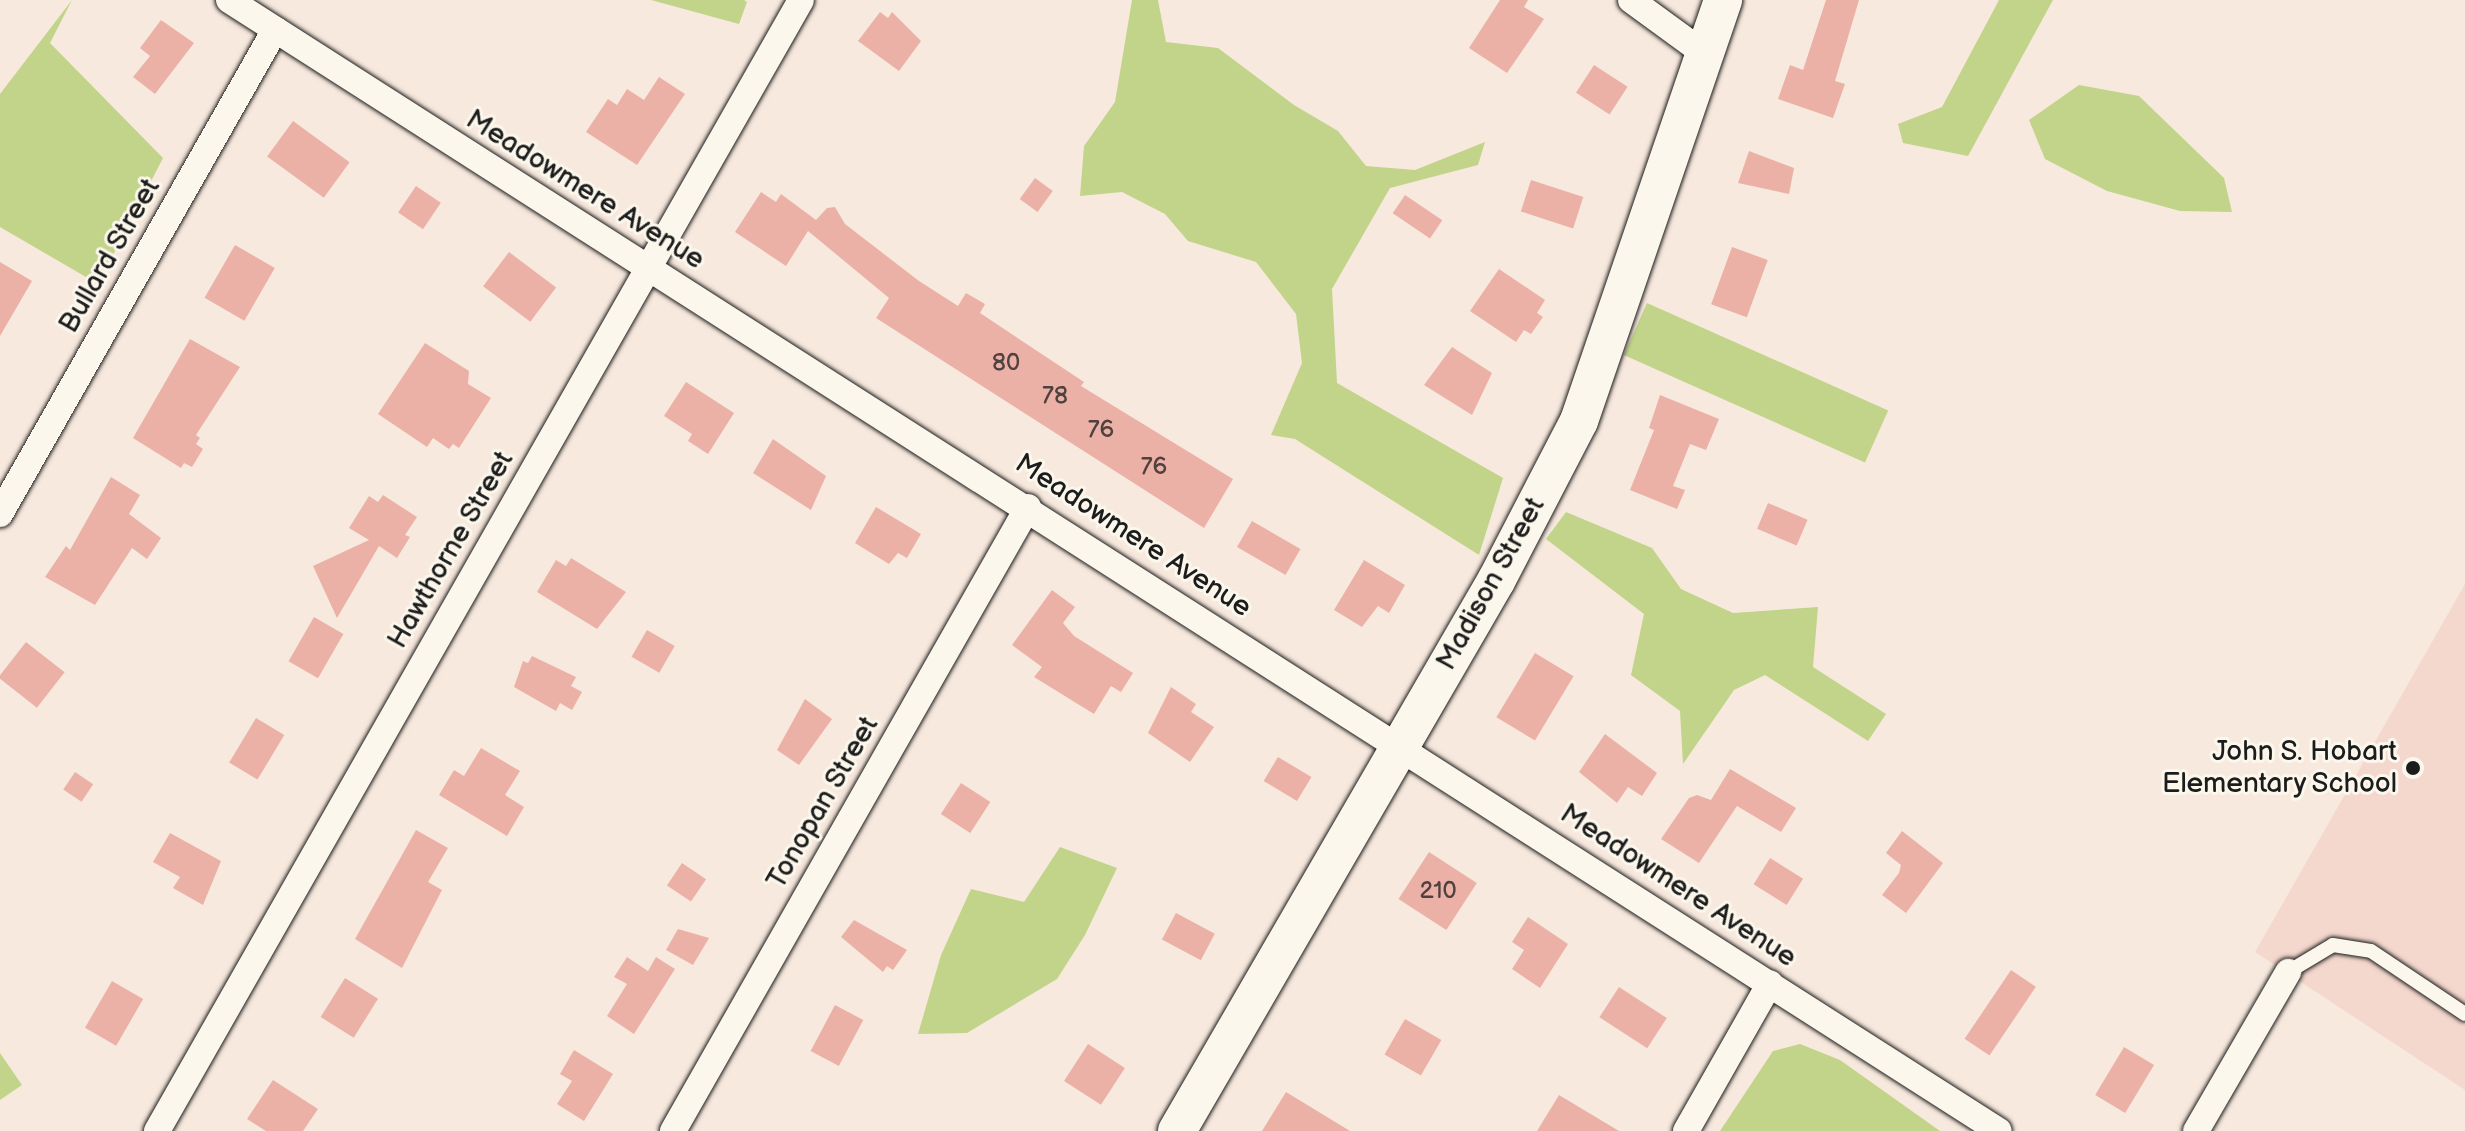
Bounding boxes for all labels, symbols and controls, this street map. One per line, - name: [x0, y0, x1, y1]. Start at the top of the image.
- street label: Meadowmere Avenue: [460, 103, 710, 277]
- street label: Bullard Street: [52, 173, 168, 339]
- house number: 80: [992, 349, 1020, 377]
- house number: 78: [1042, 382, 1068, 410]
- house number: 76: [1088, 416, 1114, 444]
- street label: Hawthorne Street: [381, 445, 521, 655]
- street label: Meadowmere Avenue: [1009, 447, 1257, 625]
- house number: 76: [1141, 453, 1167, 481]
- street label: Madison Street: [1430, 492, 1552, 676]
- street label: Tonopan Street: [760, 711, 886, 895]
- place label: John S. Hobart Elementary School: [2160, 735, 2397, 801]
- marker: John S. Hobart Elementary School: [2404, 759, 2422, 777]
- street label: Meadowmere Avenue: [1554, 797, 1802, 975]
- house number: 210: [1419, 877, 1457, 905]

